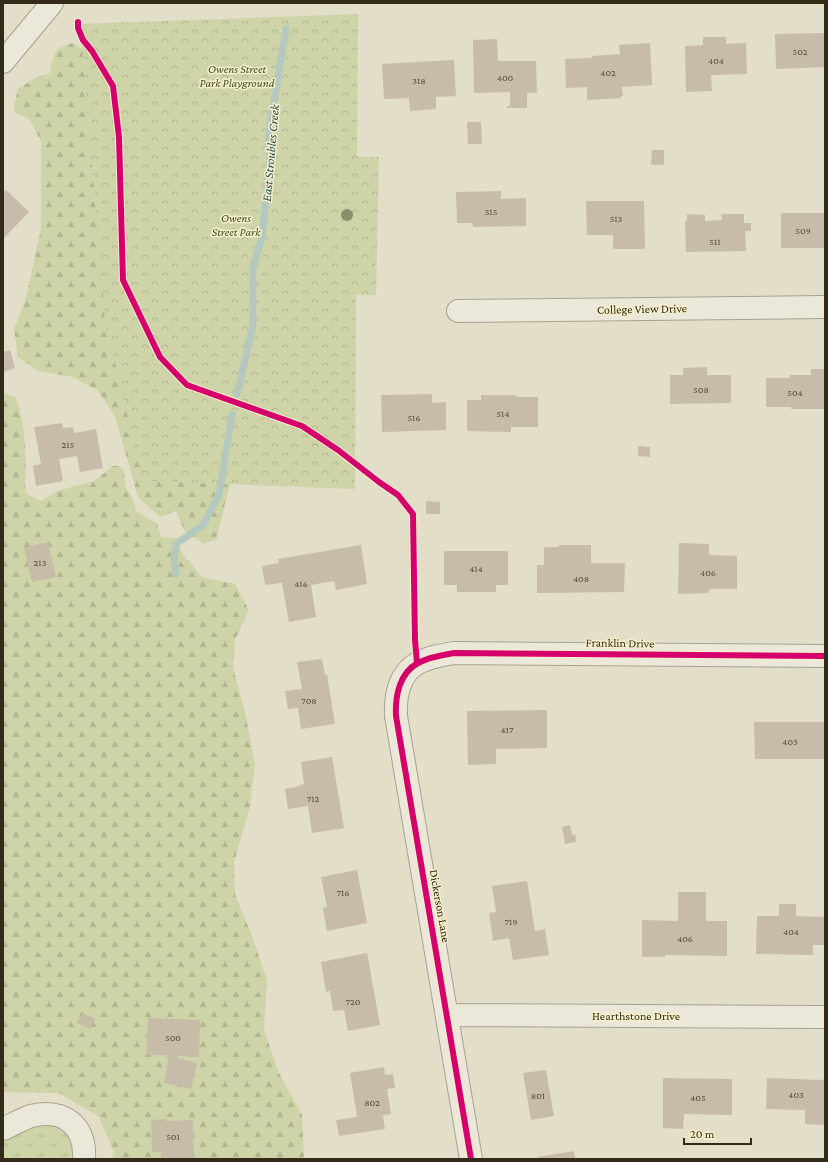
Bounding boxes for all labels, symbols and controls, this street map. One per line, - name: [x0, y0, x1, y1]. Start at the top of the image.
- house number: 502: [792, 46, 808, 57]
- house number: 404: [708, 55, 724, 66]
- park label: Owens Street Park Playground: [200, 62, 275, 90]
- house number: 402: [600, 67, 616, 78]
- house number: 400: [497, 72, 514, 83]
- house number: 318: [412, 75, 426, 86]
- water label: East Stroubles Creek: [259, 103, 282, 202]
- house number: 515: [485, 206, 498, 217]
- park label: Owens Street Park: [212, 211, 261, 239]
- house number: 513: [610, 213, 623, 224]
- house number: 509: [795, 225, 811, 236]
- house number: 511: [709, 236, 721, 247]
- street label: College View Drive: [597, 301, 687, 317]
- house number: 508: [693, 384, 709, 395]
- house number: 504: [787, 387, 803, 398]
- house number: 514: [496, 408, 510, 419]
- house number: 516: [407, 412, 421, 423]
- house number: 215: [62, 439, 75, 450]
- house number: 213: [34, 557, 47, 568]
- house number: 414: [469, 563, 483, 574]
- house number: 406: [700, 567, 716, 578]
- house number: 408: [573, 573, 589, 584]
- house number: 416: [294, 578, 308, 589]
- street label: Franklin Drive: [586, 635, 654, 651]
- house number: 708: [301, 695, 317, 706]
- house number: 417: [500, 724, 514, 735]
- house number: 403: [782, 736, 798, 747]
- house number: 712: [307, 793, 320, 804]
- street label: Dickerson Lane: [427, 868, 453, 944]
- house number: 716: [336, 887, 350, 898]
- house number: 719: [504, 916, 518, 927]
- house number: 404: [783, 926, 799, 937]
- house number: 406: [677, 933, 693, 944]
- house number: 720: [345, 996, 361, 1007]
- street label: Hearthstone Drive: [592, 1009, 680, 1023]
- house number: 500: [165, 1032, 181, 1043]
- house number: 403: [788, 1089, 804, 1100]
- house number: 801: [531, 1090, 545, 1101]
- house number: 405: [690, 1092, 706, 1103]
- house number: 802: [364, 1097, 380, 1108]
- scale bar: [684, 1120, 751, 1146]
- text: 20 m: [690, 1127, 715, 1141]
- house number: 501: [166, 1131, 180, 1142]

